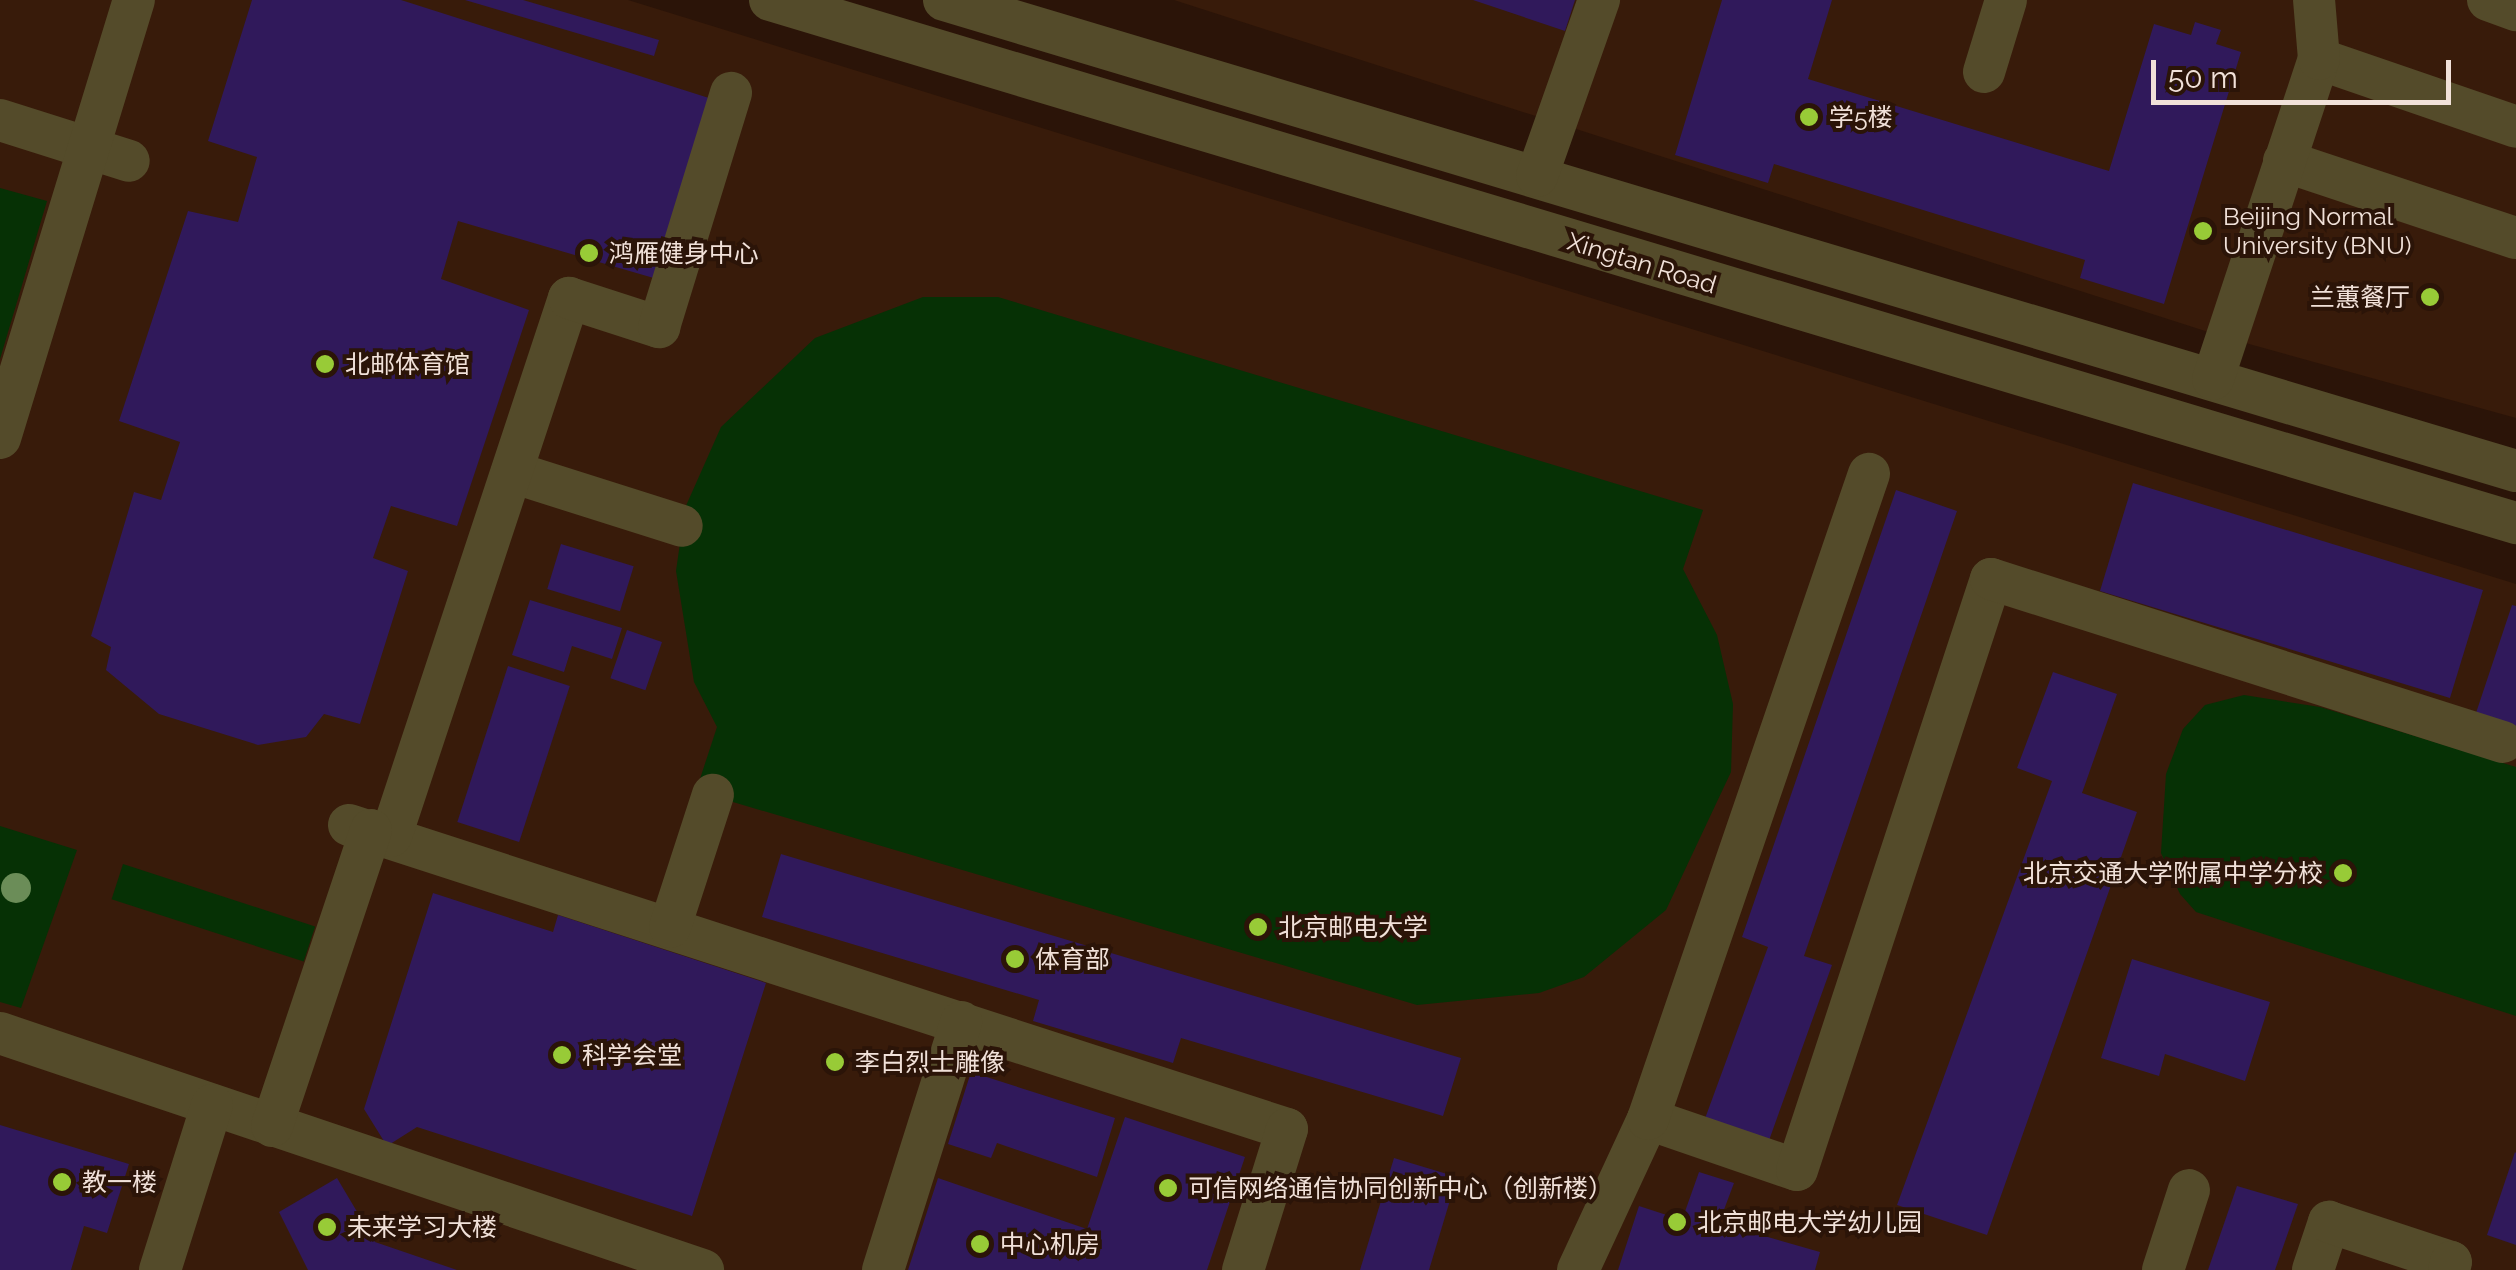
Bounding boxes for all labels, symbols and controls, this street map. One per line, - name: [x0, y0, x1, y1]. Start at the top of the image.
- scale bar: [2156, 40, 2456, 102]
- text: 50 m: [2168, 60, 2238, 95]
- place label: 学5楼: [1829, 102, 1893, 132]
- marker: 学5楼: [1798, 106, 1820, 128]
- place label: Beijing Normal University (BNU): [2223, 202, 2412, 261]
- marker: Beijing Normal University (BNU): [2192, 220, 2214, 242]
- street label: Xingtan Road: [1564, 226, 1720, 300]
- place label: 鸿雁健身中心: [609, 238, 759, 268]
- marker: 鸿雁健身中心: [578, 242, 600, 264]
- place label: 兰蕙餐厅: [2310, 282, 2410, 312]
- marker: 兰蕙餐厅: [2419, 286, 2441, 308]
- place label: 北邮体育馆: [345, 349, 470, 379]
- marker: 北邮体育馆: [314, 353, 336, 375]
- place label: 北京交通大学附属中学分校: [2023, 858, 2323, 888]
- marker: 北京交通大学附属中学分校: [2332, 862, 2354, 884]
- place label: 北京邮电大学: [1278, 912, 1428, 942]
- marker: 北京邮电大学: [1247, 916, 1269, 938]
- place label: 体育部: [1035, 944, 1110, 974]
- marker: 体育部: [1004, 948, 1026, 970]
- place label: 科学会堂: [582, 1040, 682, 1070]
- marker: 科学会堂: [551, 1044, 573, 1066]
- place label: 李白烈士雕像: [855, 1047, 1005, 1077]
- marker: 李白烈士雕像: [824, 1051, 846, 1073]
- place label: 教一楼: [82, 1167, 157, 1197]
- marker: 教一楼: [51, 1171, 73, 1193]
- place label: 可信网络通信协同创新中心（创新楼）: [1188, 1173, 1613, 1203]
- marker: 可信网络通信协同创新中心（创新楼）: [1157, 1177, 1179, 1199]
- place label: 北京邮电大学幼儿园: [1697, 1207, 1922, 1237]
- marker: 北京邮电大学幼儿园: [1666, 1211, 1688, 1233]
- place label: 未来学习大楼: [347, 1212, 497, 1242]
- marker: 未来学习大楼: [316, 1216, 338, 1238]
- place label: 中心机房: [1000, 1229, 1100, 1259]
- marker: 中心机房: [969, 1233, 991, 1255]

